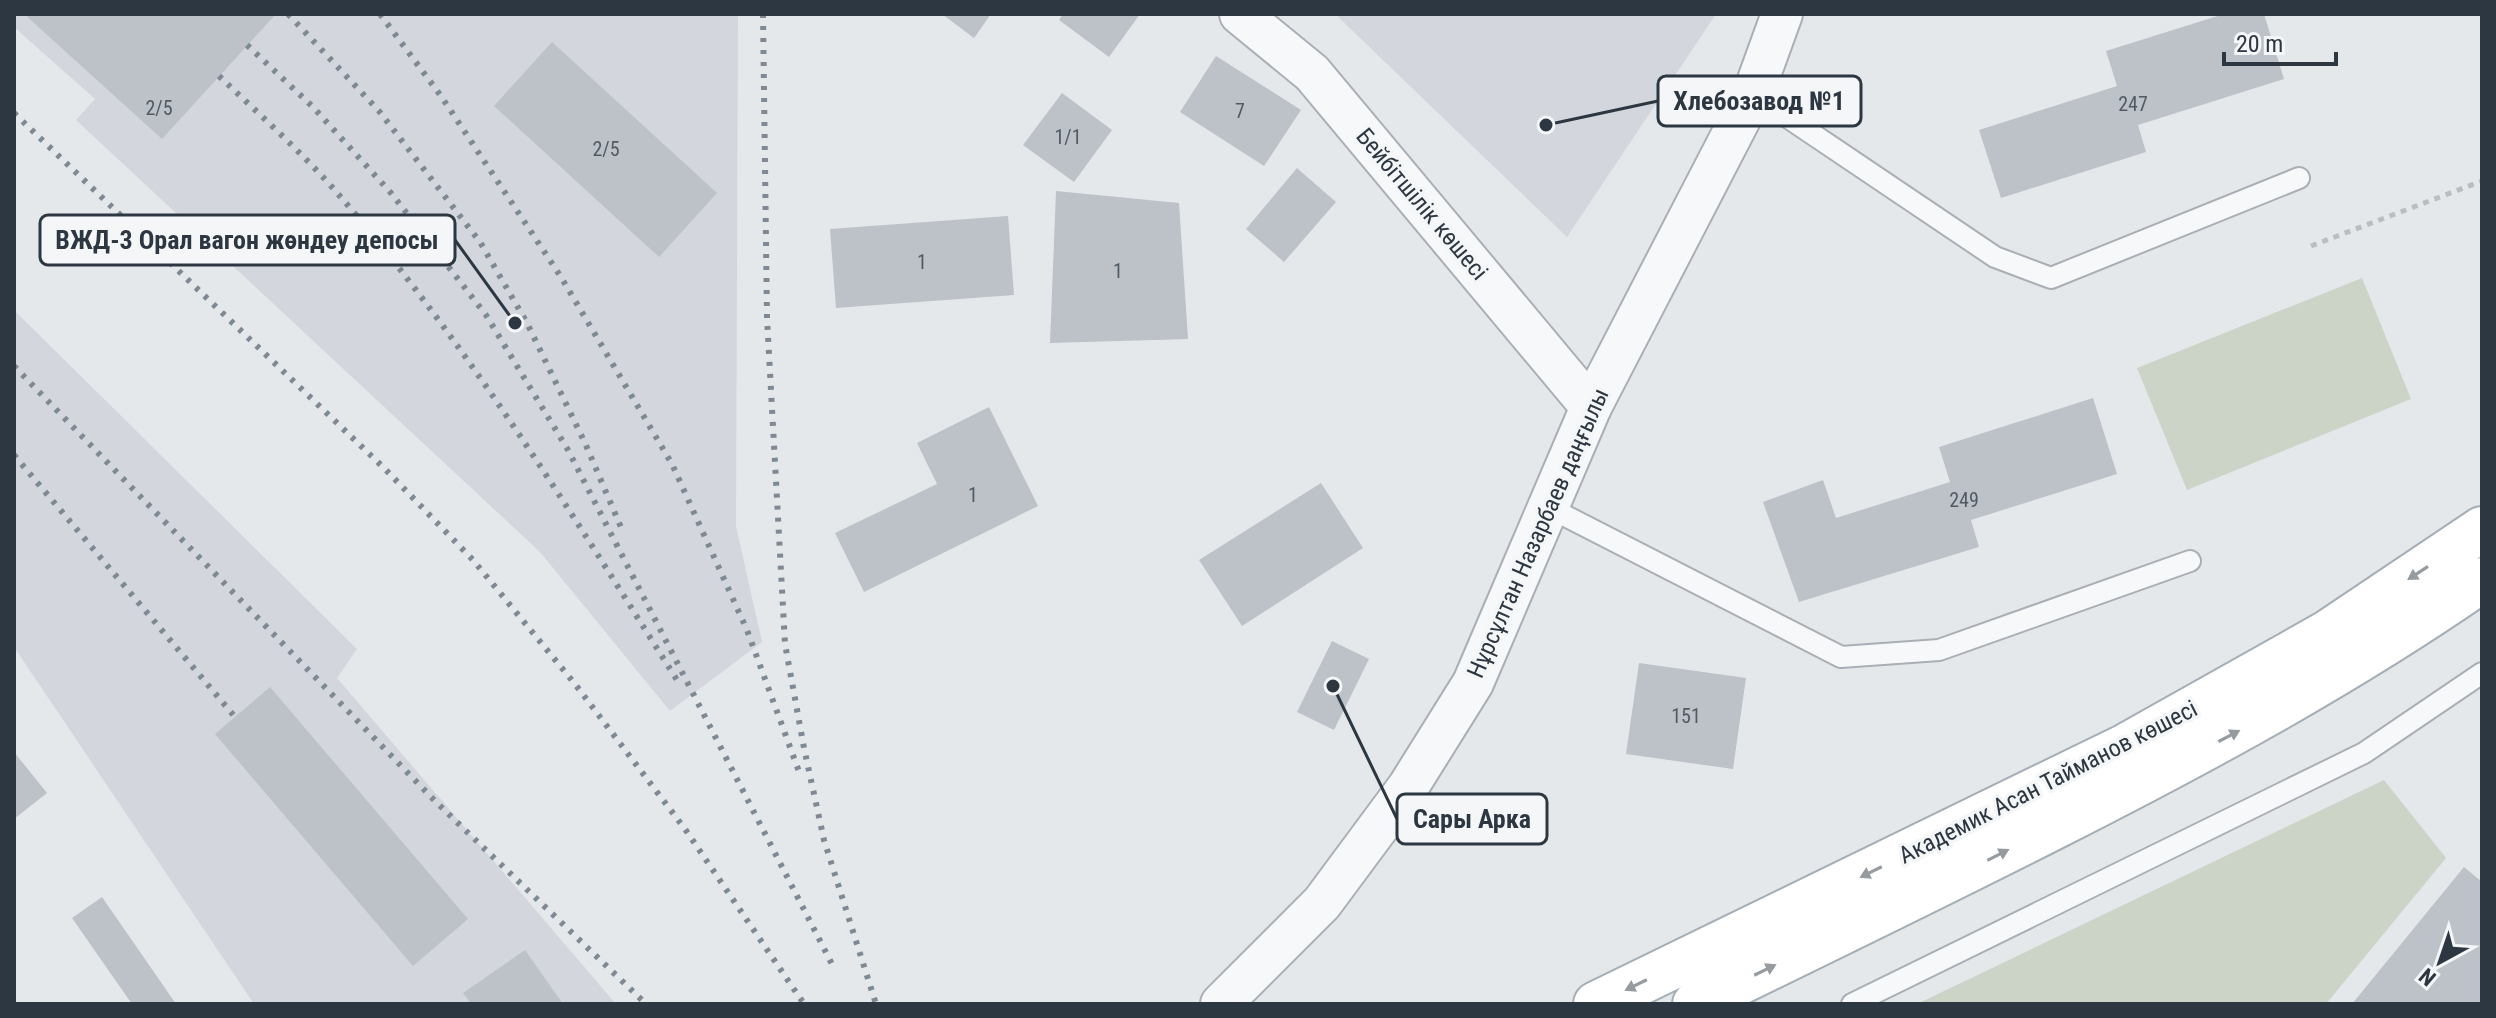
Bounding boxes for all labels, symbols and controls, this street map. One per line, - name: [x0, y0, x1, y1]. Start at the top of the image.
- scale bar: [2224, 16, 2336, 66]
- text: 20 m: [2236, 30, 2283, 58]
- callout: Хлебозавод №1: [1658, 76, 1861, 126]
- text: Хлебозавод №1: [1673, 86, 1845, 116]
- house number: 247: [2118, 92, 2148, 116]
- house number: 2/5: [145, 96, 173, 120]
- house number: 7: [1235, 99, 1245, 123]
- street label: Бейбітшілік көшесі: [1350, 123, 1494, 285]
- house number: 1/1: [1054, 125, 1082, 149]
- house number: 2/5: [592, 137, 620, 161]
- callout: ВЖД-3 Орал вагон жөндеу депосы: [40, 215, 455, 265]
- text: ВЖД-3 Орал вагон жөндеу депосы: [55, 225, 439, 255]
- house number: 1: [917, 250, 927, 274]
- house number: 1: [1113, 259, 1123, 283]
- street label: Нұрсұлтан Назарбаев даңғылы: [1461, 384, 1615, 682]
- house number: 1: [968, 483, 978, 507]
- house number: 249: [1949, 488, 1979, 512]
- one-way arrow: [2407, 565, 2428, 580]
- street label: Академик Асан Тайманов көшесі: [1894, 694, 2202, 870]
- house number: 151: [1671, 704, 1701, 728]
- one-way arrow: [2218, 729, 2241, 742]
- callout: Сары Арка: [1397, 794, 1547, 844]
- text: Сары Арка: [1413, 804, 1531, 834]
- one-way arrow: [1987, 848, 2010, 862]
- one-way arrow: [1859, 865, 1882, 879]
- north arrow: [2400, 922, 2480, 1002]
- one-way arrow: [1753, 963, 1776, 977]
- text: N: [2414, 963, 2441, 991]
- one-way arrow: [1625, 978, 1648, 992]

